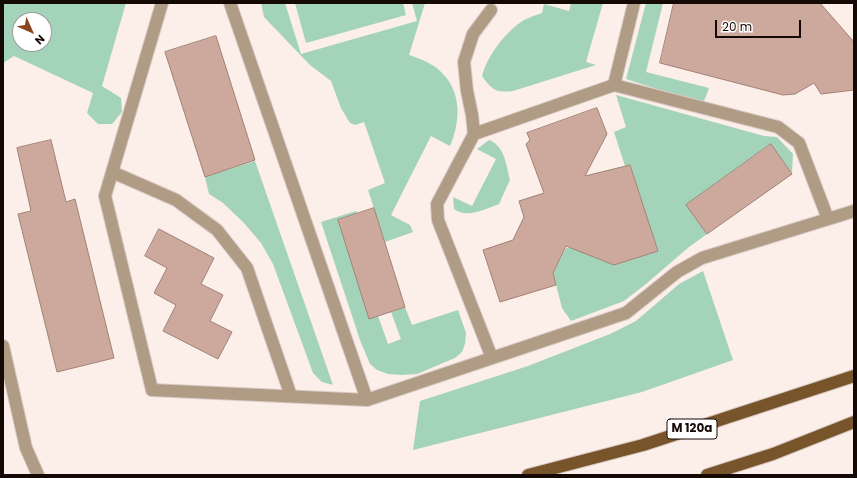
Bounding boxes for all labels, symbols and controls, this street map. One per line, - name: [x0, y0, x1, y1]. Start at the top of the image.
- north arrow: [12, 12, 52, 52]
- scale bar: [717, 12, 803, 38]
- text: 20 m: [722, 18, 752, 35]
- text: N: [31, 31, 48, 48]
- road number: M 120a: [667, 419, 717, 439]

